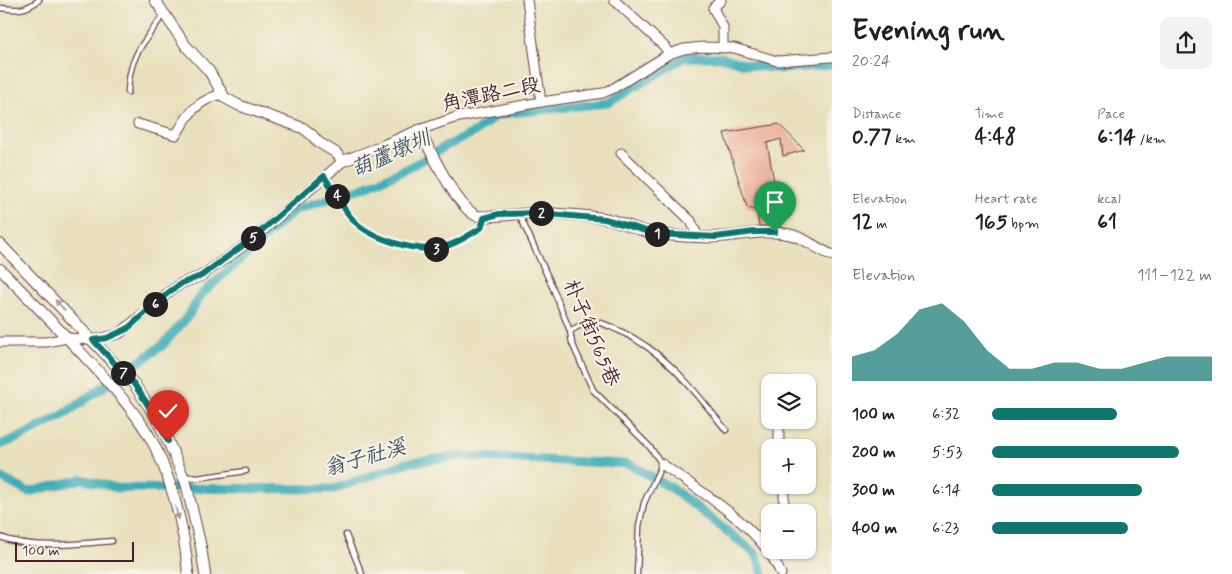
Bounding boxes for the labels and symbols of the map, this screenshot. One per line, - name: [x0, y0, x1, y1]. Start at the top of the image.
- street label: 角潭路二段: [439, 71, 543, 119]
- water label: 葫蘆墩圳: [347, 123, 437, 184]
- pin: [754, 181, 796, 232]
- pin: 4: [324, 184, 350, 208]
- pin: 2: [528, 200, 554, 226]
- pin: 1: [644, 222, 670, 246]
- pin: 5: [240, 226, 266, 250]
- pin: 3: [424, 236, 448, 262]
- street label: 朴子街565巷: [556, 275, 626, 392]
- pin: 6: [142, 292, 168, 316]
- one-way arrow: [54, 299, 66, 311]
- pin: 7: [110, 360, 136, 386]
- pin: [147, 390, 189, 441]
- water label: 翁子社溪: [321, 433, 410, 483]
- one-way arrow: [173, 505, 181, 520]
- scale bar: [15, 539, 134, 562]

